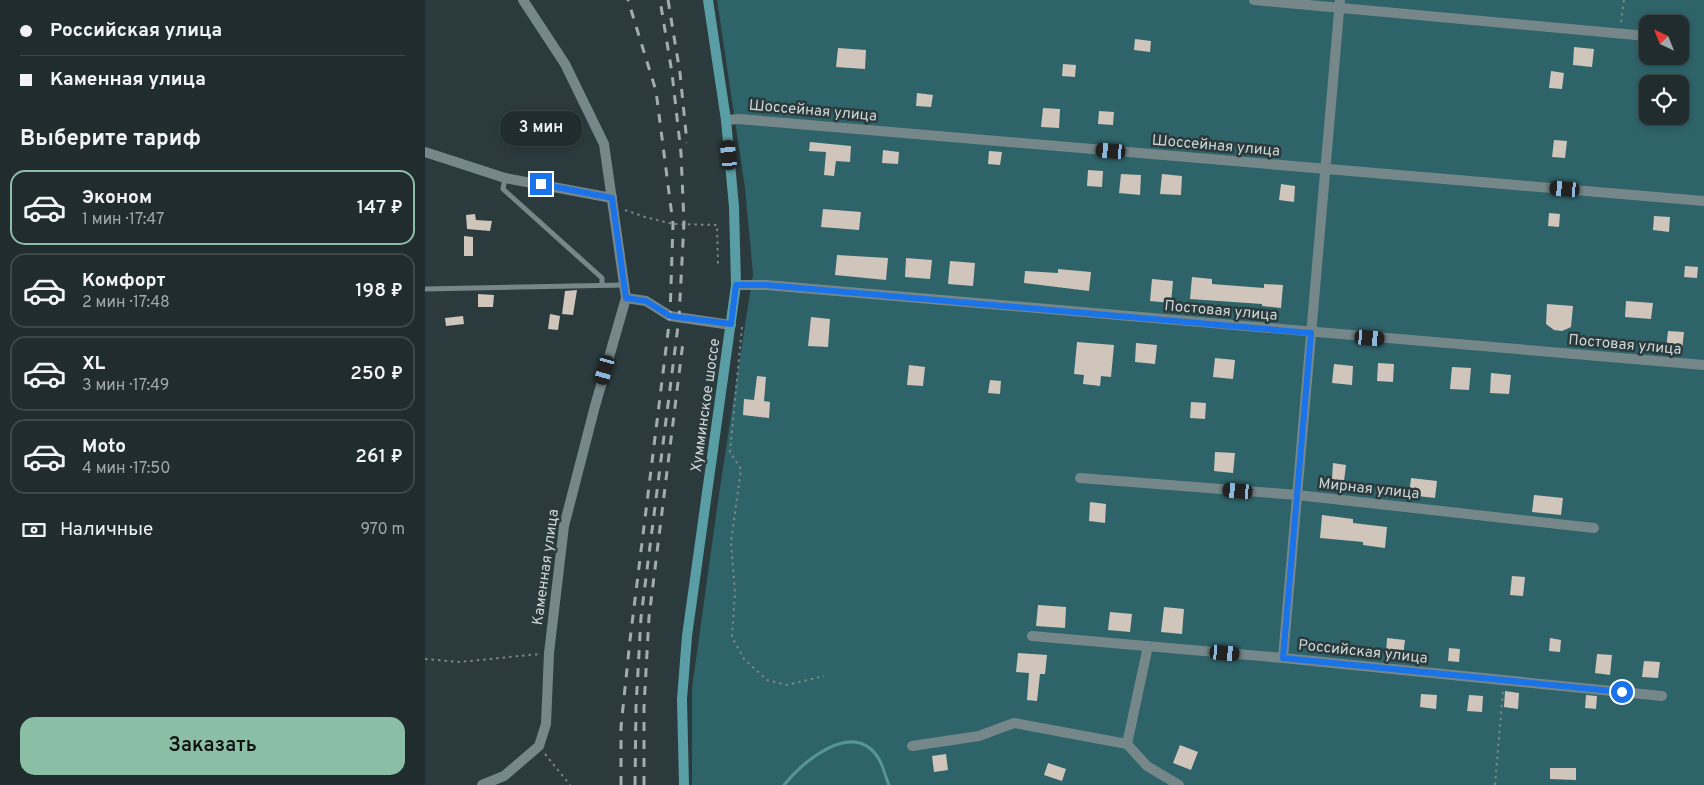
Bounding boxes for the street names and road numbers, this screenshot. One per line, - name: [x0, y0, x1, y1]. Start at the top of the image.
- street label: Шоссейная улица: [748, 96, 878, 127]
- street label: Шоссейная улица: [1151, 131, 1281, 162]
- street label: Постовая улица: [1164, 297, 1278, 326]
- street label: Постовая улица: [1568, 331, 1682, 360]
- street label: Хумминское шоссе: [688, 337, 725, 473]
- street label: Мирная улица: [1317, 475, 1420, 504]
- street label: Каменная улица: [529, 508, 564, 627]
- street label: Российская улица: [1297, 636, 1429, 669]

